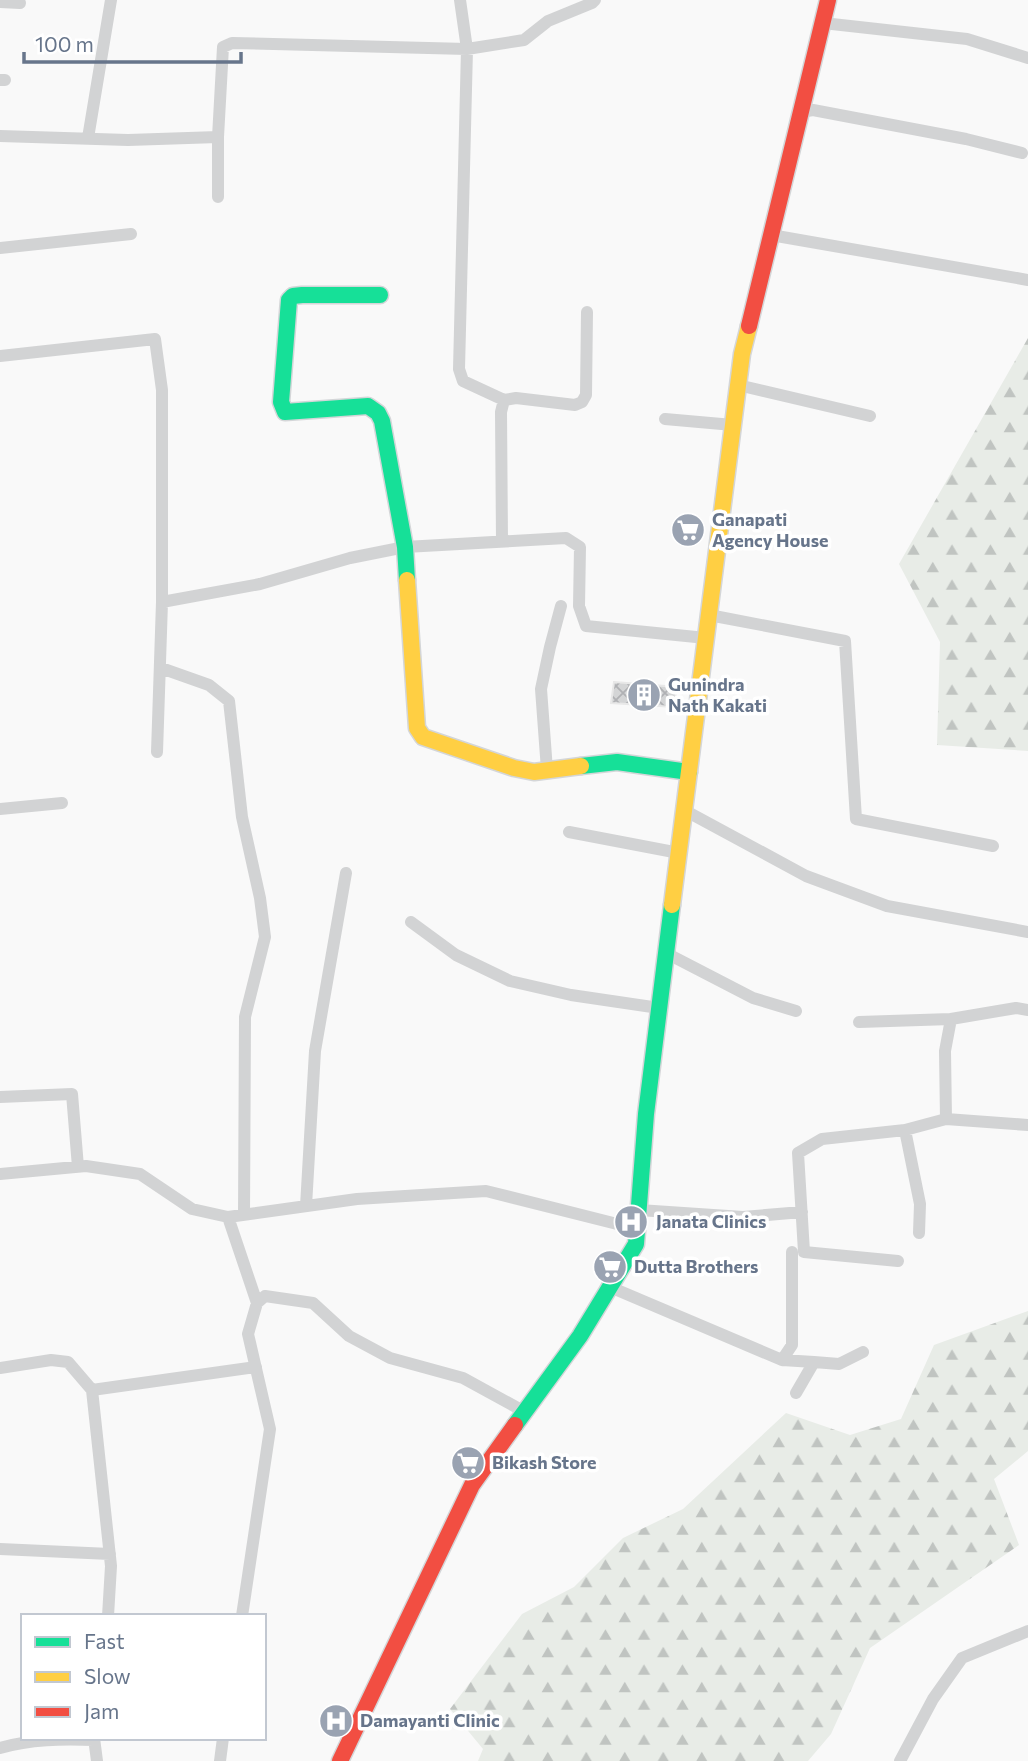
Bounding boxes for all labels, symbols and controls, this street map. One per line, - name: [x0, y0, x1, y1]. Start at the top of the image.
- scale bar: [24, 21, 242, 65]
- text: 100 m: [35, 31, 94, 56]
- place label: Ganapati Agency House: [712, 508, 829, 551]
- supermarket icon: Ganapati Agency House: [669, 511, 707, 549]
- place label: Gunindra Nath Kakati: [668, 673, 767, 716]
- building icon: Gunindra Nath Kakati: [625, 676, 663, 714]
- hospital icon: Janata Clinics: [612, 1203, 650, 1241]
- place label: Janata Clinics: [656, 1210, 766, 1232]
- supermarket icon: Dutta Brothers: [591, 1248, 629, 1286]
- place label: Dutta Brothers: [634, 1255, 758, 1277]
- supermarket icon: Bikash Store: [449, 1444, 487, 1482]
- place label: Bikash Store: [492, 1451, 597, 1473]
- legend: [21, 1614, 266, 1740]
- text: Fast: [84, 1628, 125, 1653]
- text: Slow: [84, 1663, 131, 1688]
- text: Jam: [84, 1698, 119, 1723]
- hospital icon: Damayanti Clinic: [317, 1702, 355, 1740]
- place label: Damayanti Clinic: [360, 1709, 500, 1731]

